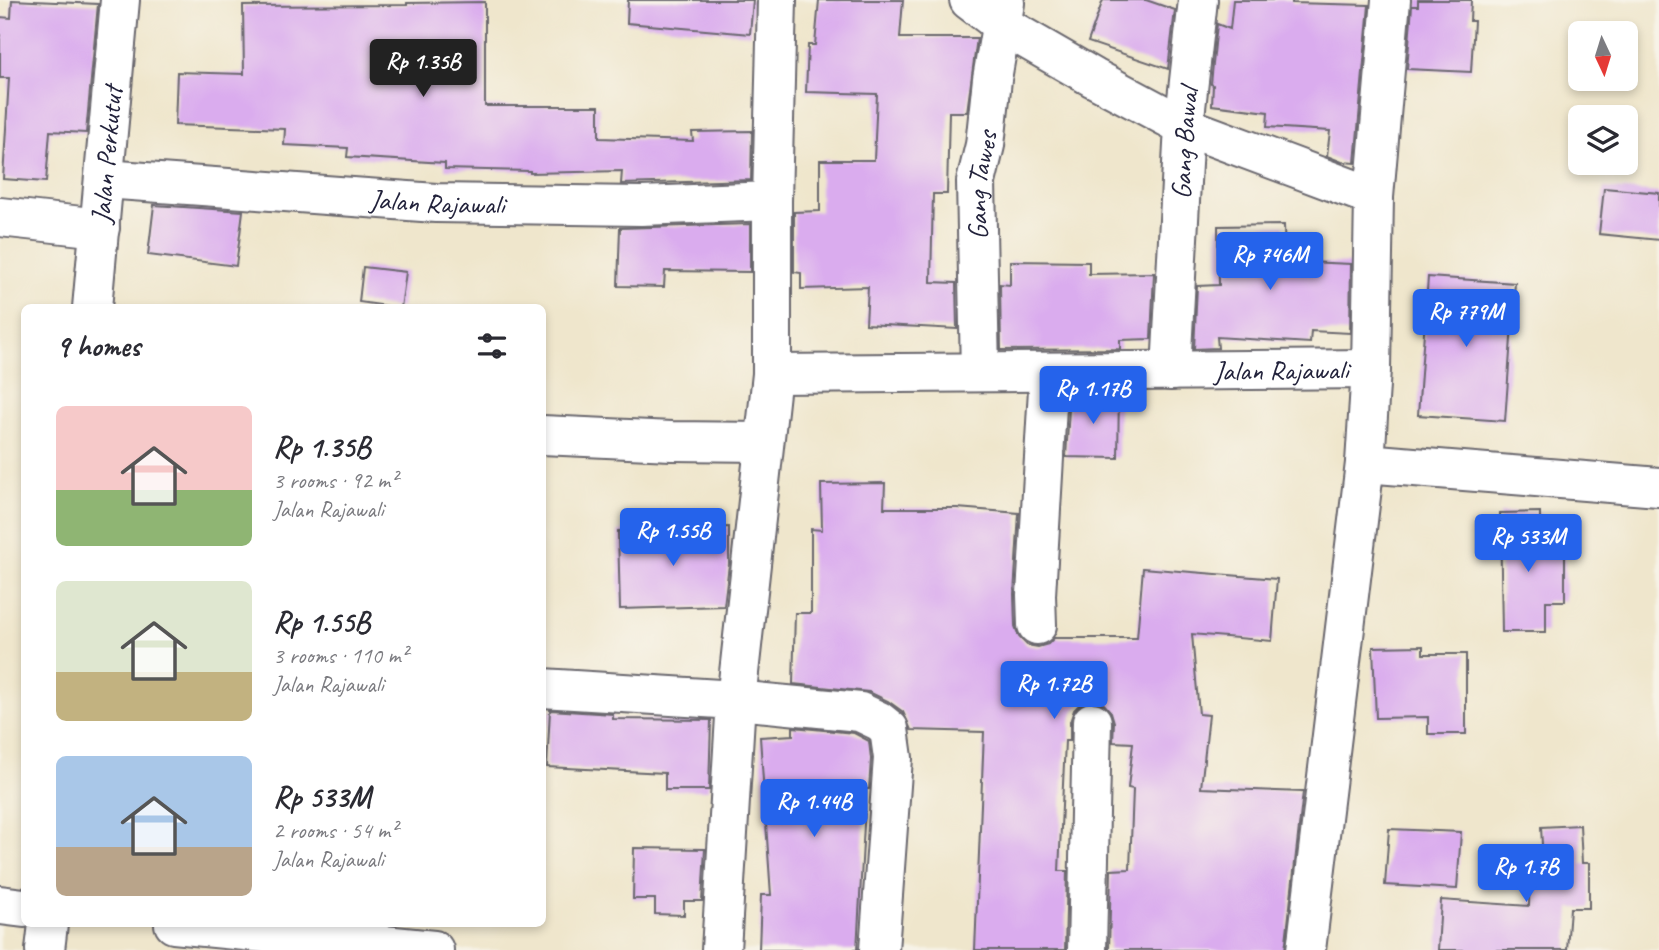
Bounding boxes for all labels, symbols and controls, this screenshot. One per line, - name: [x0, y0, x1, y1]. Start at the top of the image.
- north arrow: [1568, 21, 1638, 91]
- map controls: [1568, 21, 1638, 175]
- pin: Rp 1.35B: [351, 40, 495, 99]
- text: Rp 1.35B: [386, 47, 460, 76]
- street label: Jalan Perkutut: [82, 81, 130, 227]
- street label: Gang Bawal: [1163, 81, 1206, 200]
- button: layers: [1568, 105, 1638, 175]
- street label: Gang Tawes: [958, 127, 1004, 240]
- street label: Jalan Rajawali: [367, 181, 508, 222]
- pin: Rp 746M: [1205, 232, 1335, 292]
- text: Rp 746M: [1232, 240, 1308, 269]
- pin: Rp 779M: [1401, 290, 1531, 349]
- text: Rp 779M: [1429, 297, 1503, 326]
- text: 9 homes: [56, 327, 140, 365]
- icon: filters: [473, 327, 511, 365]
- street label: Jalan Rajawali: [1211, 352, 1352, 388]
- pin: Rp 1.17B: [1021, 366, 1165, 426]
- text: Rp 1.17B: [1056, 374, 1130, 403]
- text: Rp 1.35B: [273, 428, 370, 466]
- icon: home: [112, 434, 196, 518]
- text: 3 rooms · 92 m²: [273, 466, 397, 495]
- text: Jalan Rajawali: [273, 495, 384, 524]
- pin: Rp 1.55B: [601, 508, 745, 568]
- pin: Rp 533M: [1463, 514, 1593, 574]
- text: Rp 1.55B: [636, 516, 710, 545]
- text: Rp 533M: [1491, 522, 1565, 551]
- text: Rp 1.55B: [273, 603, 370, 641]
- icon: home: [112, 609, 196, 693]
- text: 3 rooms · 110 m²: [273, 641, 408, 670]
- pin: Rp 1.72B: [982, 662, 1126, 721]
- text: Rp 1.72B: [1017, 669, 1091, 698]
- text: Jalan Rajawali: [273, 670, 384, 699]
- text: Rp 533M: [273, 778, 370, 816]
- pin: Rp 1.44B: [742, 780, 886, 839]
- icon: home: [112, 784, 196, 868]
- text: Rp 1.44B: [777, 787, 851, 816]
- text: 2 rooms · 54 m²: [273, 816, 397, 845]
- pin: Rp 1.7B: [1461, 844, 1591, 904]
- text: Jalan Rajawali: [273, 845, 384, 874]
- text: Rp 1.7B: [1494, 852, 1558, 881]

